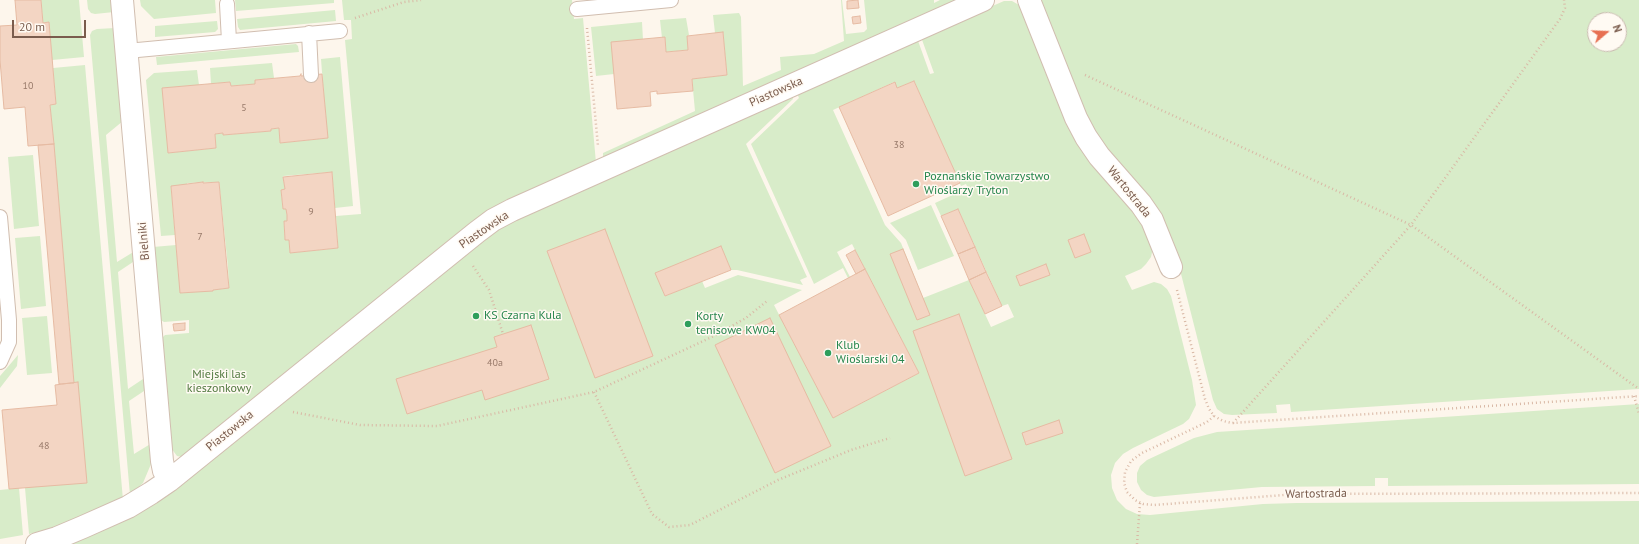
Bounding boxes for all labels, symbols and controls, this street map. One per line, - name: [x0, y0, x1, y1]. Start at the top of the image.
- scale bar: [14, 12, 88, 38]
- north arrow: [1587, 12, 1627, 52]
- text: 20 m: [19, 19, 45, 34]
- text: N: [1610, 23, 1625, 34]
- street label: Piastowska: [747, 74, 805, 110]
- house number: 10: [23, 80, 33, 92]
- house number: 5: [241, 102, 247, 114]
- house number: 38: [894, 139, 904, 151]
- street label: Wartostrada: [1104, 163, 1154, 221]
- place label: Poznańskie Towarzystwo Wioślarzy Tryton: [924, 170, 1050, 198]
- marker: Poznańskie Towarzystwo Wioślarzy Tryton: [911, 179, 921, 189]
- house number: 9: [308, 206, 314, 218]
- street label: Piastowska: [456, 208, 512, 252]
- street label: Bielniki: [135, 221, 153, 261]
- house number: 7: [197, 231, 203, 243]
- place label: KS Czarna Kula: [484, 309, 561, 323]
- place label: Korty tenisowe KW04: [696, 310, 775, 338]
- marker: KS Czarna Kula: [471, 311, 481, 321]
- marker: Korty tenisowe KW04: [683, 319, 693, 329]
- place label: Klub Wioślarski 04: [836, 339, 904, 367]
- marker: Klub Wioślarski 04: [823, 348, 833, 358]
- house number: 40a: [487, 357, 503, 369]
- park label: Miejski las kieszonkowy: [187, 368, 251, 396]
- street label: Piastowska: [203, 408, 257, 454]
- house number: 48: [39, 440, 49, 452]
- street label: Wartostrada: [1285, 486, 1347, 502]

